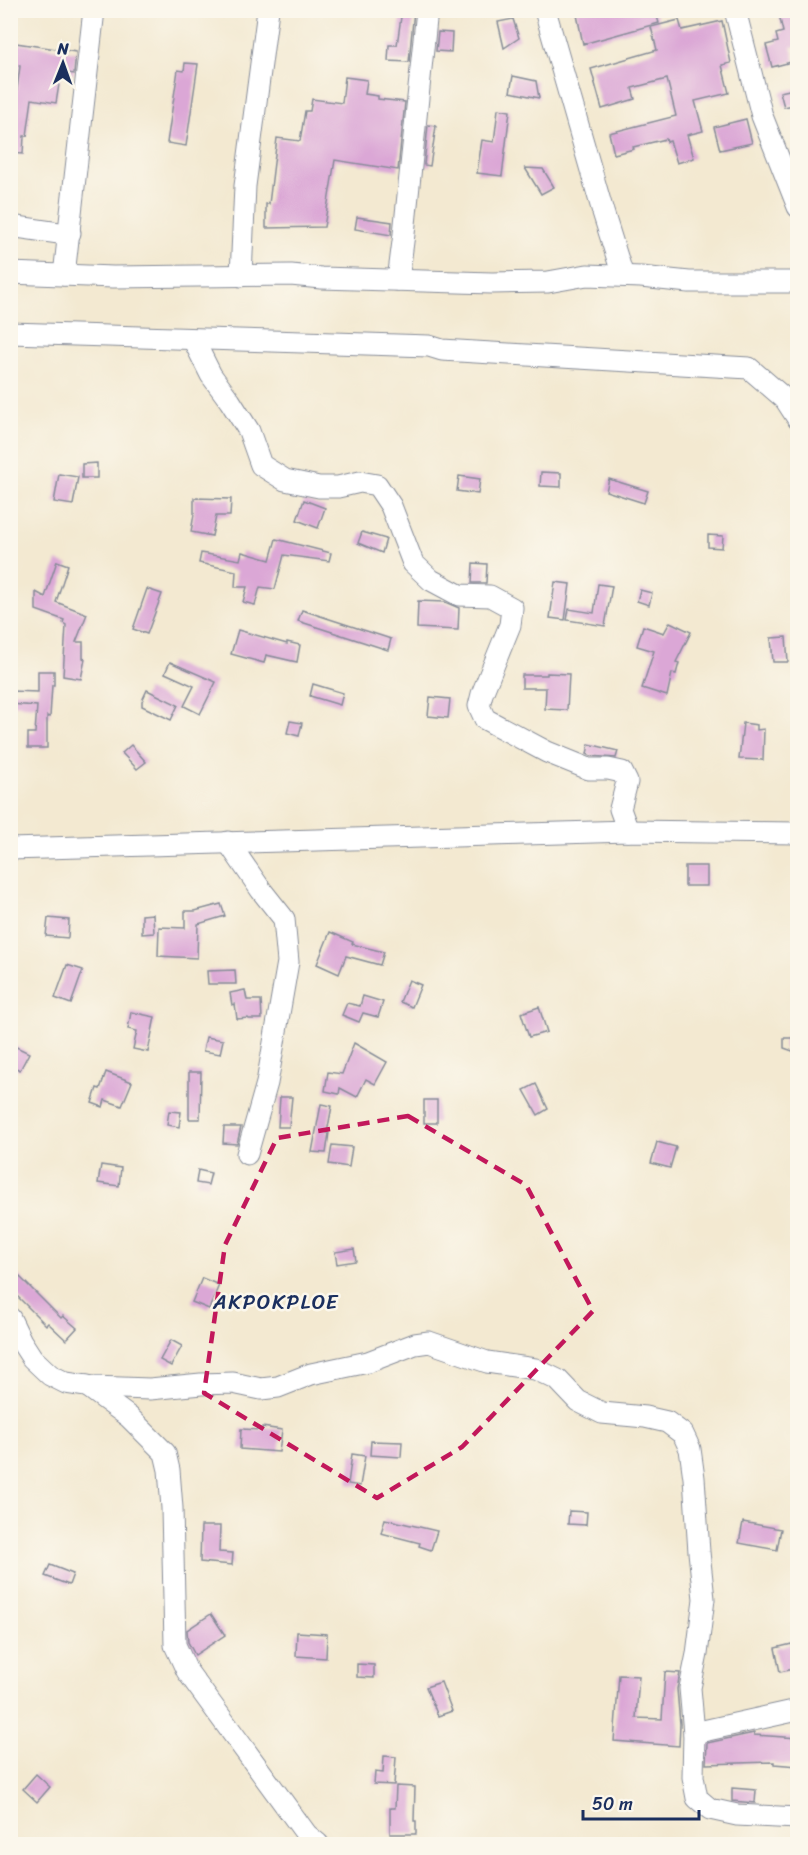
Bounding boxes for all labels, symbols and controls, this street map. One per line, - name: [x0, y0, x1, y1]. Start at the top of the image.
- north arrow: [33, 33, 93, 93]
- text: N: [56, 34, 70, 63]
- district label: AKPOKPLOE: [212, 1283, 339, 1321]
- scale bar: [583, 1783, 698, 1821]
- text: 50 m: [592, 1788, 633, 1820]

